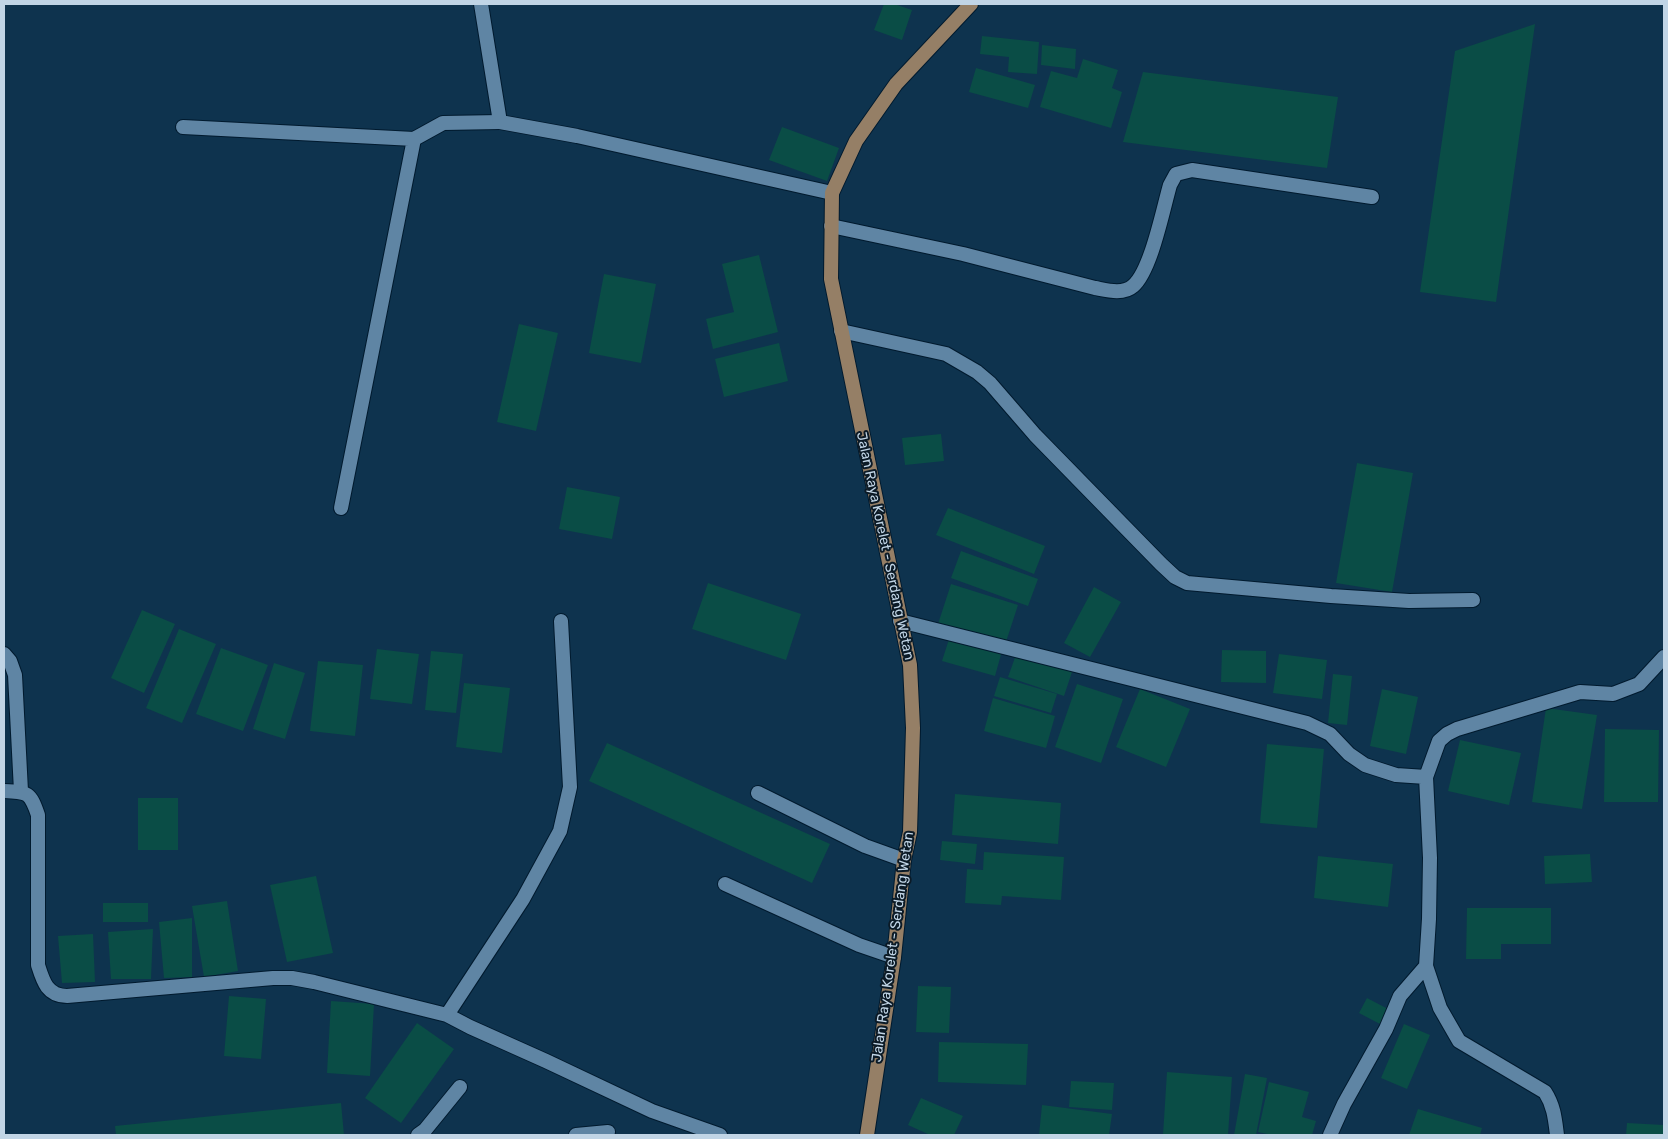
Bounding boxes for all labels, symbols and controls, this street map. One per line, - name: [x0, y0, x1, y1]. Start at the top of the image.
- street label: Jalan Raya Korelet - Serdang Wetan: [853, 430, 917, 662]
- street label: Jalan Raya Korelet - Serdang Wetan: [868, 831, 918, 1063]

